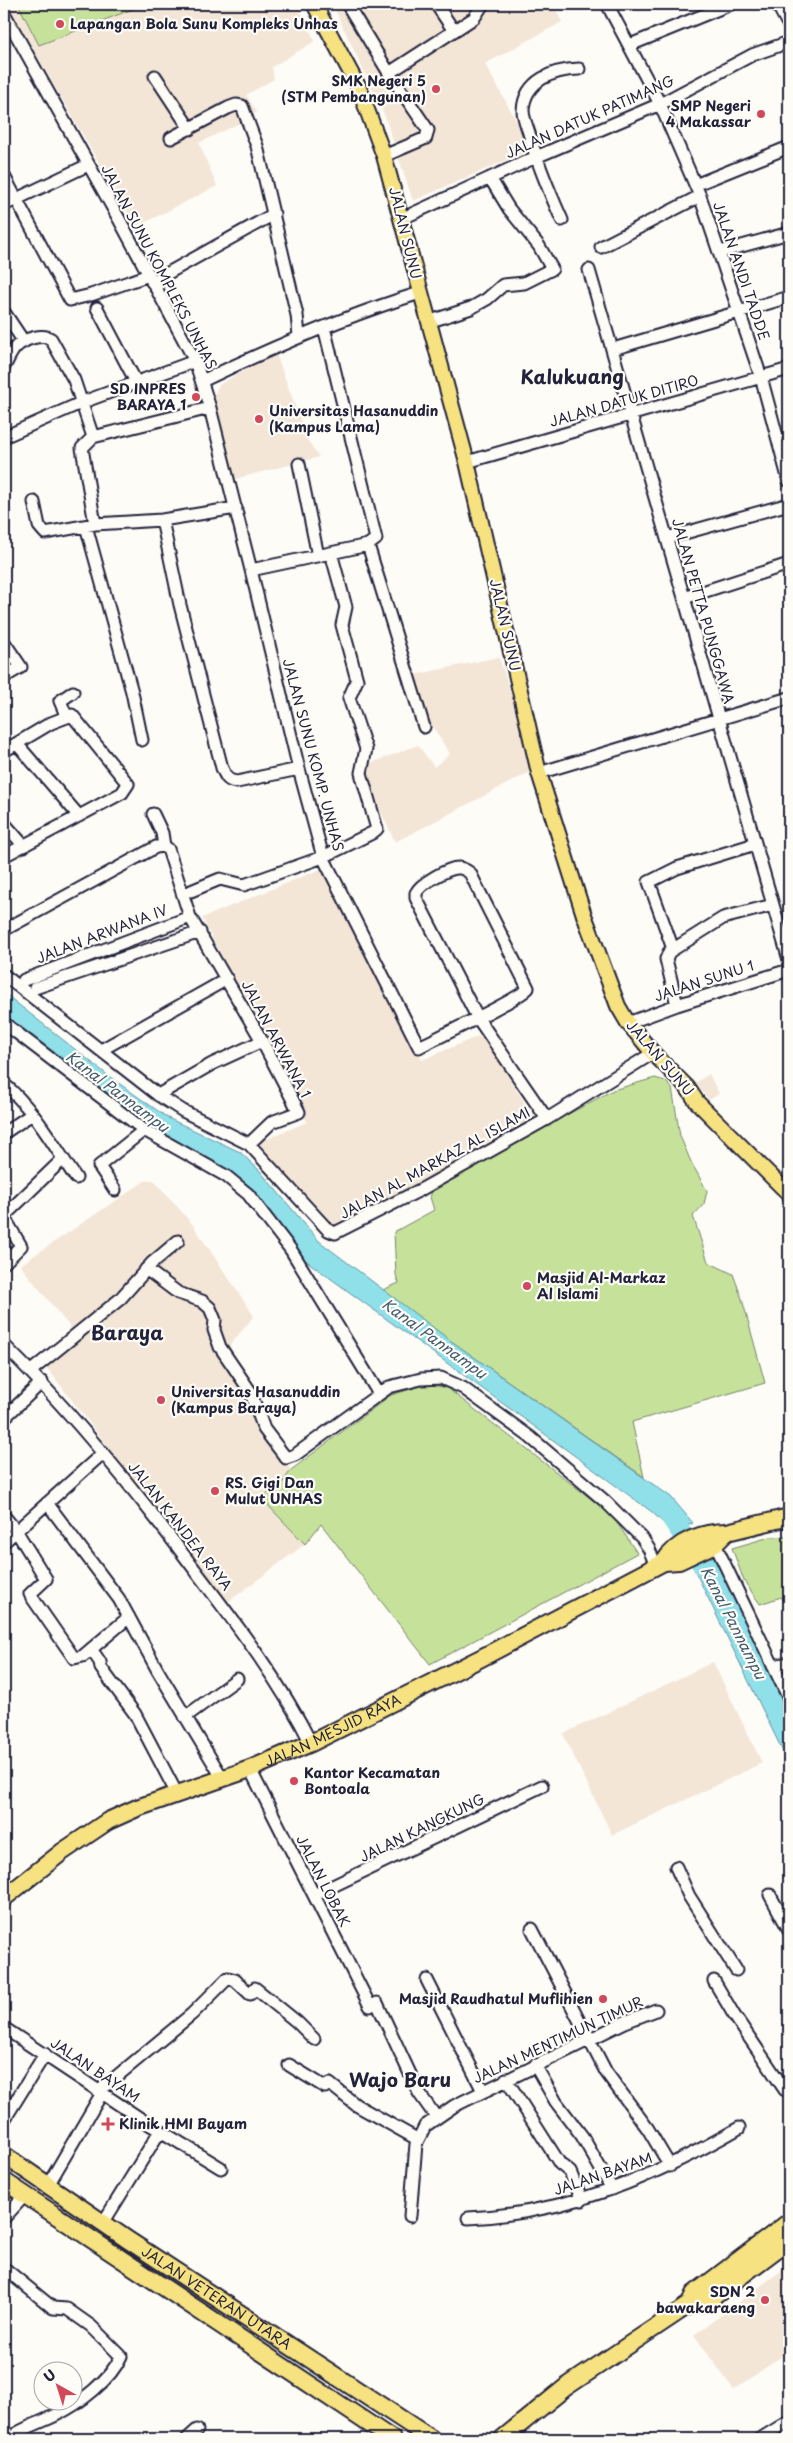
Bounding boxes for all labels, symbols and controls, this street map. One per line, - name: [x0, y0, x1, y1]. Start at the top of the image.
- place label: Lapangan Bola Sunu Kompleks Unhas: [70, 13, 338, 34]
- marker: Lapangan Bola Sunu Kompleks Unhas: [54, 18, 66, 30]
- place label: SMK Negeri 5 (STM Pembangunan): [281, 70, 426, 107]
- street label: JALAN DATUK PATIMANG: [502, 70, 678, 163]
- marker: SMK Negeri 5 (STM Pembangunan): [430, 83, 442, 95]
- place label: SMP Negeri 4 Makassar: [666, 95, 752, 132]
- marker: SMP Negeri 4 Makassar: [755, 108, 767, 120]
- street label: JALAN SUNU KOMPLEKS UNHAS: [96, 160, 223, 373]
- street label: JALAN SUNU: [384, 185, 427, 281]
- street label: JALAN ANDI TADDE: [708, 199, 775, 343]
- district label: Kalukuang: [520, 362, 624, 390]
- street label: JALAN DATUK DITIRO: [547, 369, 701, 432]
- place label: SD INPRES BARAYA 1: [110, 378, 186, 415]
- marker: SD INPRES BARAYA 1: [190, 391, 202, 403]
- place label: Universitas Hasanuddin (Kampus Lama): [269, 400, 438, 437]
- marker: Universitas Hasanuddin (Kampus Lama): [253, 413, 265, 425]
- street label: JALAN PETTA PUNGGAWA: [667, 516, 740, 706]
- street label: JALAN SUNU: [485, 577, 526, 673]
- street label: JALAN SUNU KOMP. UNHAS: [278, 656, 349, 854]
- street label: JALAN ARWANA IV: [33, 899, 171, 968]
- street label: JALAN SUNU 1: [651, 954, 756, 1007]
- street label: JALAN ARWANA 1: [237, 976, 316, 1101]
- street label: JALAN SUNU: [622, 1015, 699, 1100]
- water label: Kanal Pannampu: [61, 1044, 175, 1138]
- street label: JALAN AL MARKAZ AL ISLAMI: [335, 1101, 534, 1224]
- place label: Masjid Al-Markaz Al Islami: [537, 1267, 665, 1304]
- marker: Masjid Al-Markaz Al Islami: [521, 1280, 533, 1292]
- water label: Kanal Pannampu: [378, 1292, 493, 1384]
- district label: Baraya: [91, 1318, 163, 1346]
- place label: Universitas Hasanuddin (Kampus Baraya): [171, 1381, 340, 1418]
- marker: Universitas Hasanuddin (Kampus Baraya): [155, 1394, 167, 1406]
- street label: JALAN KANDEA RAYA: [123, 1457, 238, 1595]
- place label: RS. Gigi Dan Mulut UNHAS: [225, 1472, 322, 1509]
- marker: RS. Gigi Dan Mulut UNHAS: [209, 1485, 221, 1497]
- water label: Kanal Pannampu: [696, 1562, 773, 1684]
- street label: JALAN MESJID RAYA: [261, 1689, 405, 1772]
- place label: Kantor Kecamatan Bontoala: [304, 1762, 440, 1799]
- marker: Kantor Kecamatan Bontoala: [288, 1775, 300, 1787]
- street label: JALAN KANGKUNG: [356, 1788, 488, 1867]
- street label: JALAN LOBAK: [291, 1831, 356, 1930]
- place label: Masjid Raudhatul Muflihien: [399, 1988, 593, 2009]
- street label: JALAN MENTIMUN TIMUR: [469, 1991, 646, 2088]
- marker: Masjid Raudhatul Muflihien: [597, 1993, 609, 2005]
- street label: JALAN BAYAM: [46, 2032, 144, 2107]
- district label: Wajo Baru: [349, 2065, 451, 2093]
- place label: Klinik HMI Bayam: [119, 2113, 247, 2134]
- marker: Klinik HMI Bayam: [101, 2117, 115, 2131]
- street label: JALAN BAYAM: [550, 2147, 655, 2200]
- street label: JALAN VETERAN UTARA: [137, 2241, 296, 2355]
- place label: SDN 2 bawakaraeng: [656, 2281, 755, 2318]
- marker: SDN 2 bawakaraeng: [759, 2294, 771, 2306]
- north arrow: [32, 2360, 82, 2410]
- text: U: [39, 2364, 60, 2387]

